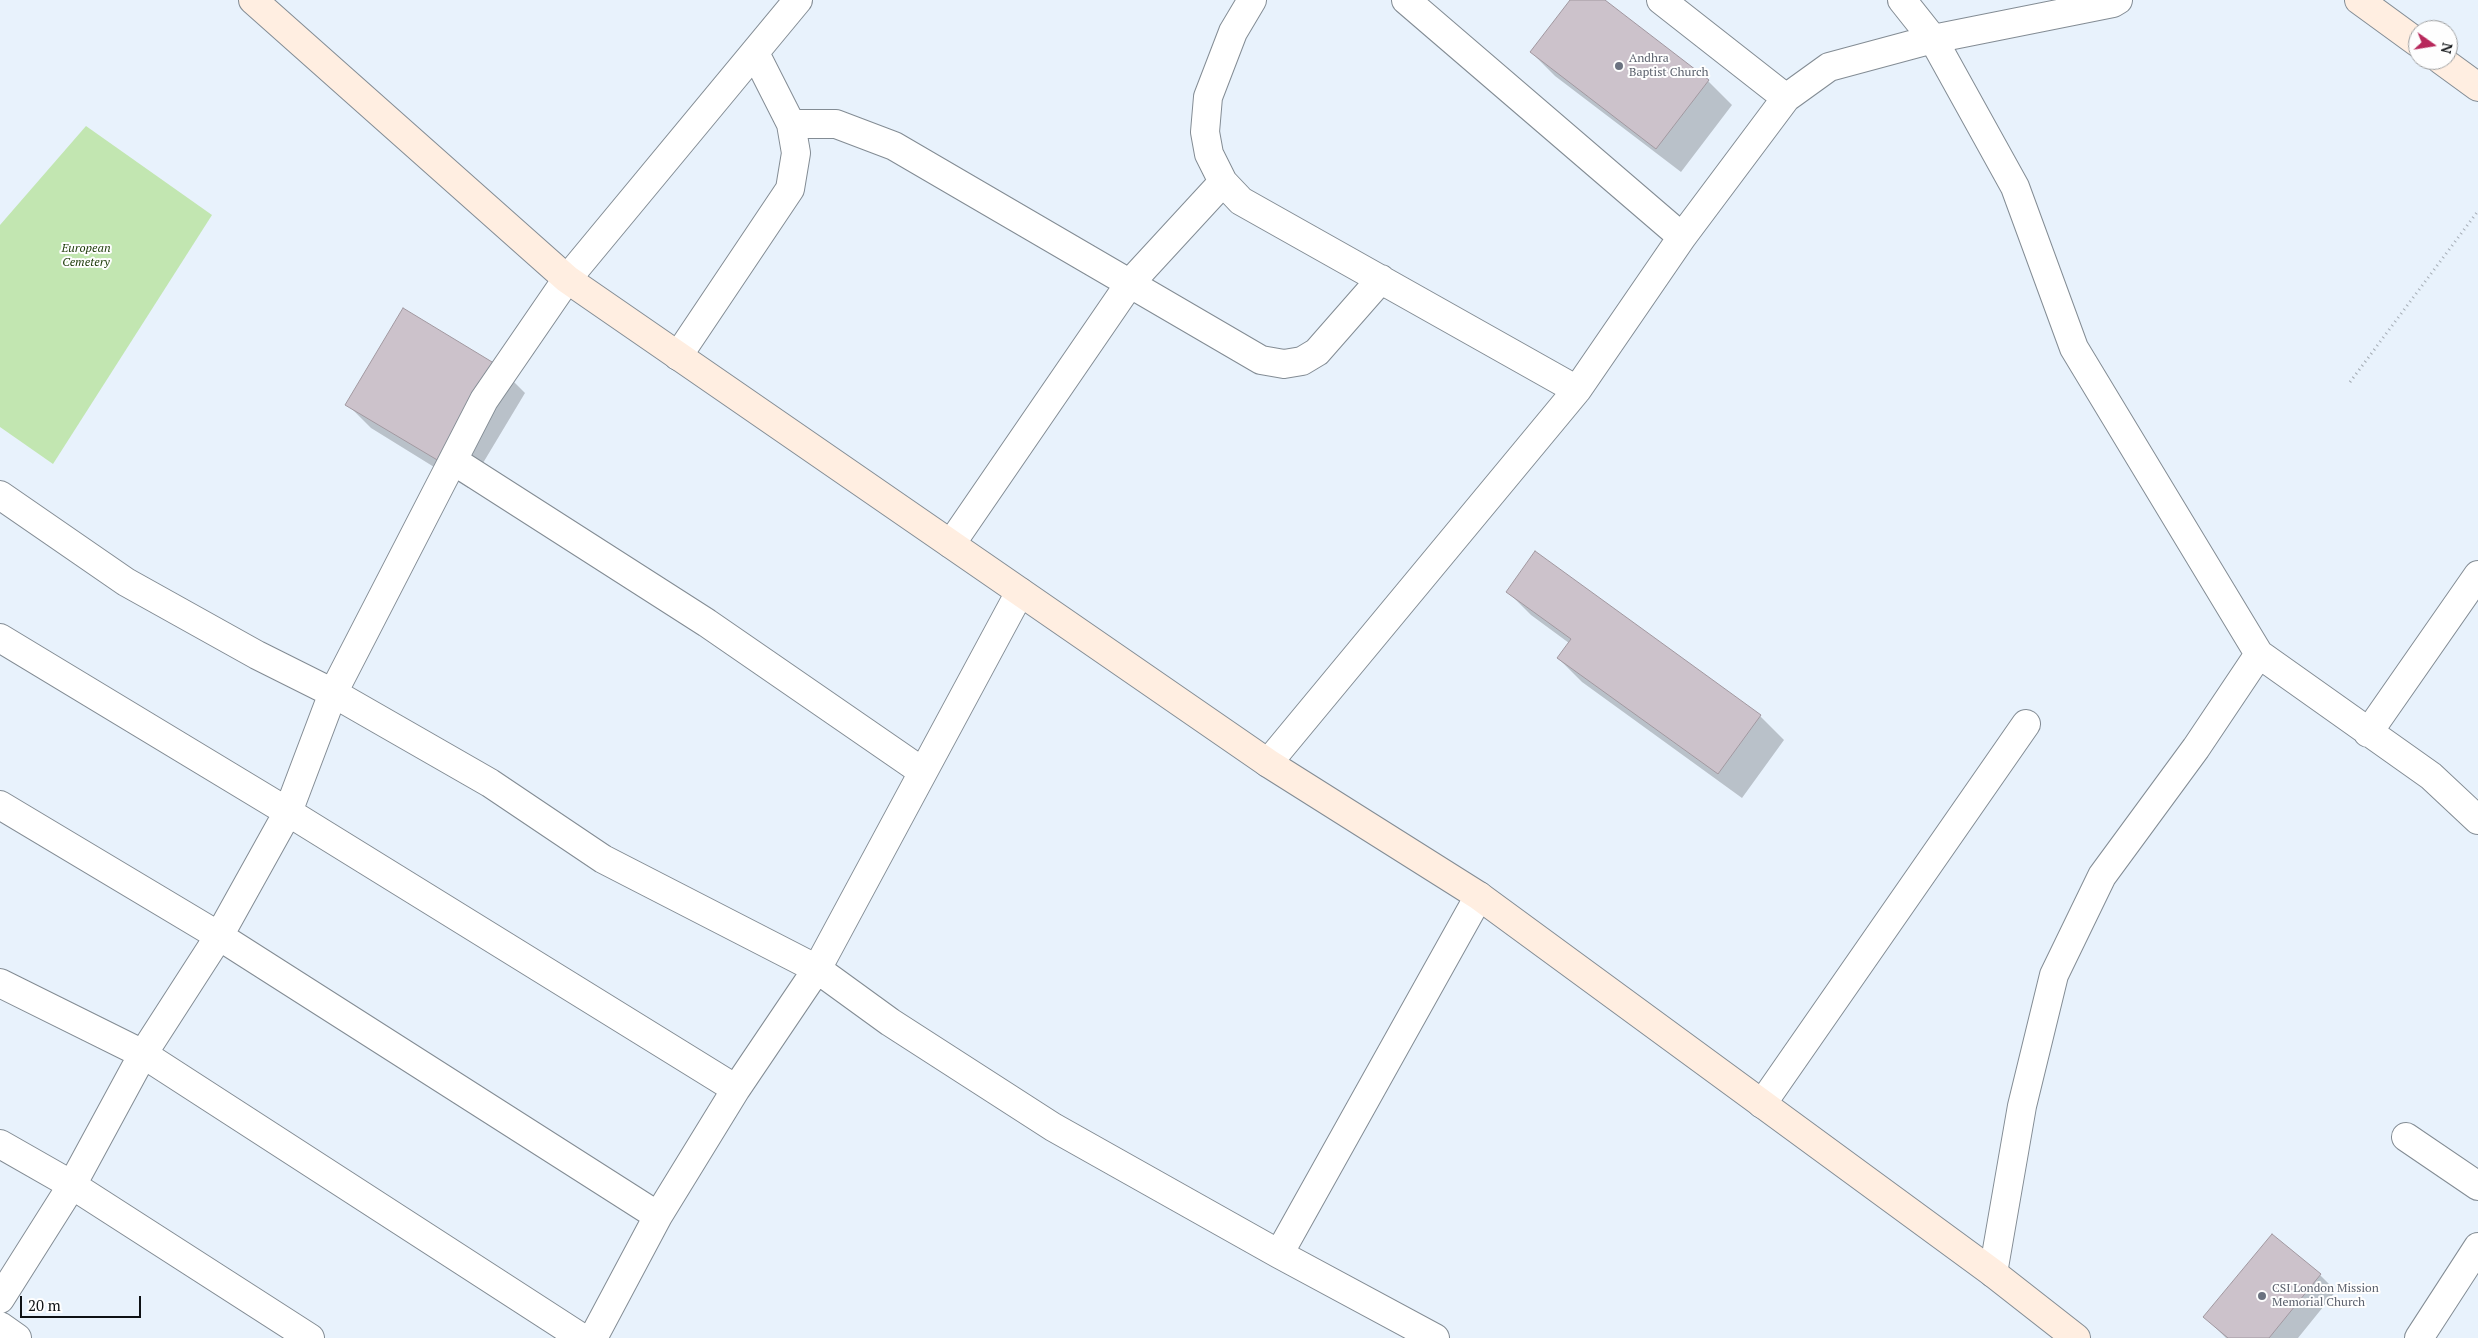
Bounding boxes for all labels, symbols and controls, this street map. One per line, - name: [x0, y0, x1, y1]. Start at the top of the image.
- north arrow: [2408, 20, 2458, 70]
- text: N: [2437, 41, 2458, 56]
- place label: Andhra Baptist Church: [1629, 52, 1709, 80]
- marker: Andhra Baptist Church: [1613, 60, 1625, 72]
- park label: European Cemetery: [61, 242, 111, 270]
- place label: CSI London Mission Memorial Church: [2272, 1282, 2379, 1310]
- scale bar: [22, 1286, 144, 1318]
- marker: CSI London Mission Memorial Church: [2256, 1290, 2268, 1302]
- text: 20 m: [28, 1295, 61, 1315]

